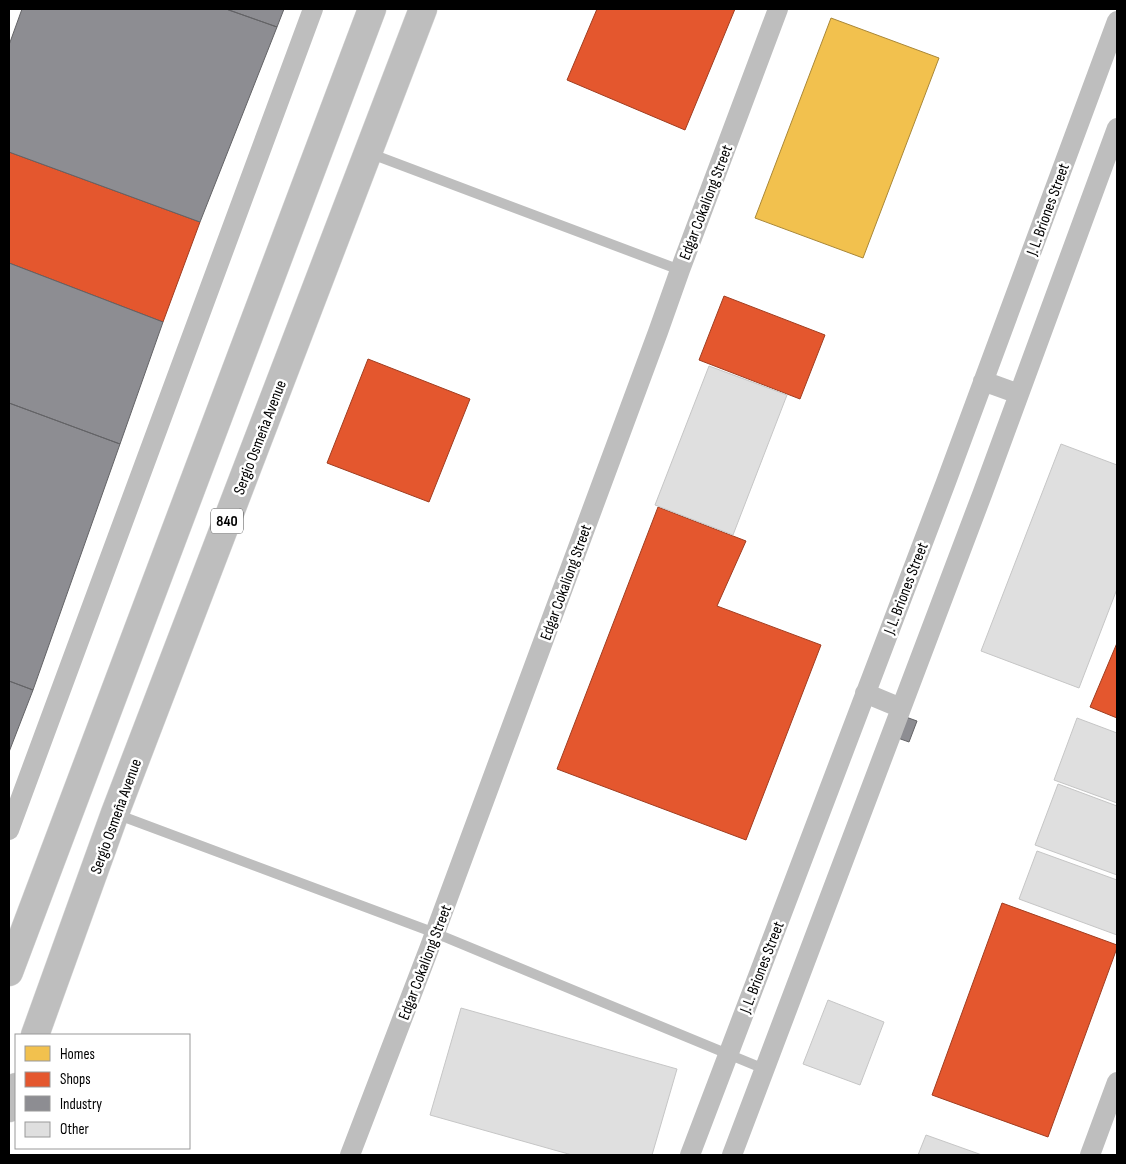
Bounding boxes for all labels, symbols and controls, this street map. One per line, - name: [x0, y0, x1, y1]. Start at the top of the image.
- street label: Edgar Cokaliong Street: [676, 142, 737, 263]
- street label: J. L. Briones Street: [1023, 161, 1074, 259]
- street label: Sergio Osmeña Avenue: [230, 378, 291, 497]
- road number: 840: [211, 508, 243, 534]
- street label: Edgar Cokaliong Street: [537, 522, 596, 643]
- street label: J. L. Briones Street: [880, 540, 933, 638]
- street label: Sergio Osmeña Avenue: [87, 756, 146, 877]
- street label: Edgar Cokaliong Street: [395, 902, 456, 1023]
- street label: J. L. Briones Street: [736, 919, 789, 1017]
- legend: [15, 1034, 190, 1149]
- text: Homes: [60, 1045, 95, 1064]
- text: Shops: [60, 1070, 91, 1089]
- text: Industry: [60, 1095, 102, 1114]
- text: Other: [60, 1120, 89, 1139]

